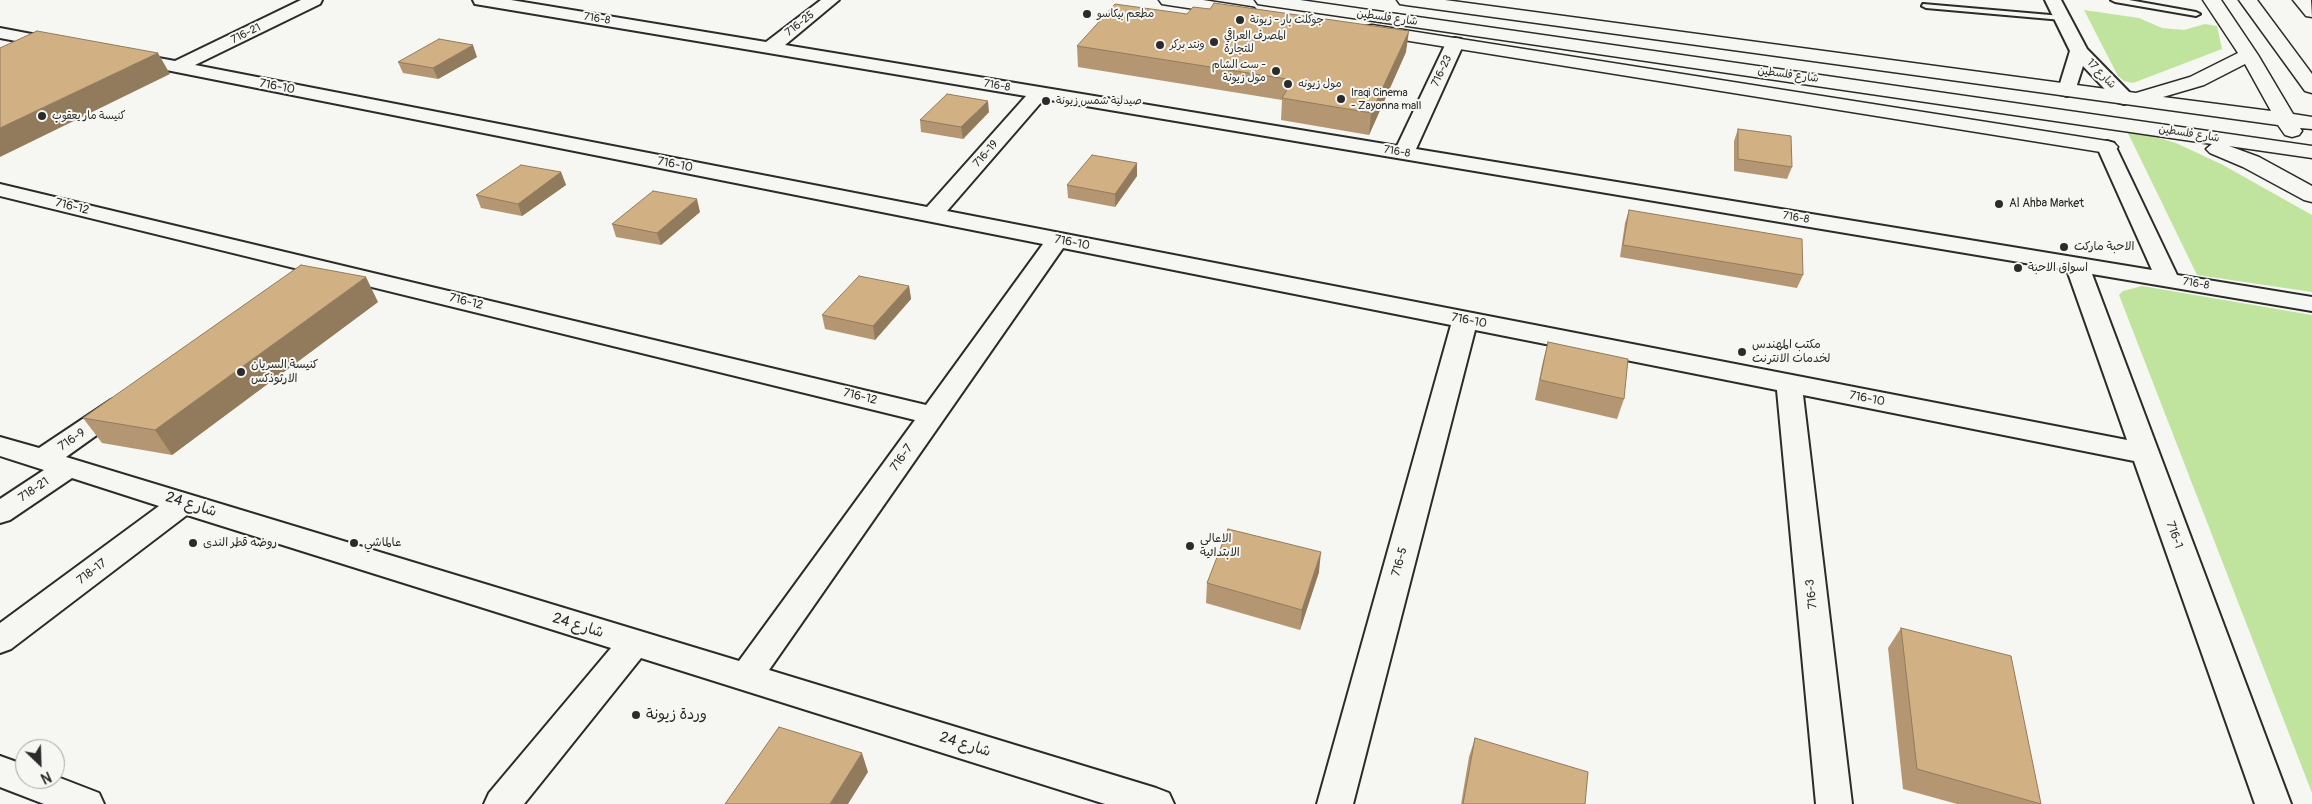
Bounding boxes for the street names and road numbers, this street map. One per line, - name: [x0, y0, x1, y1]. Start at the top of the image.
- street label: شارع فلسطين: [1356, 7, 1418, 29]
- street label: 716-25: [783, 9, 817, 39]
- street label: 716-8: [583, 10, 611, 28]
- street label: 716-21: [229, 21, 263, 47]
- street label: 716-23: [1429, 53, 1455, 89]
- street label: شارع 17: [2084, 56, 2118, 92]
- street label: شارع فلسطين: [1757, 64, 1819, 86]
- street label: 716-10: [258, 76, 296, 98]
- street label: 716-8: [983, 77, 1011, 95]
- street label: شارع فلسطين: [2158, 123, 2220, 145]
- street label: 716-19: [971, 138, 1001, 170]
- street label: 716-8: [1383, 143, 1411, 161]
- street label: 716-10: [656, 154, 694, 176]
- street label: 716-12: [54, 196, 90, 218]
- street label: 716-8: [1782, 209, 1810, 227]
- street label: 716-10: [1053, 232, 1091, 254]
- street label: 716-8: [2182, 275, 2210, 293]
- street label: 716-12: [448, 291, 484, 313]
- street label: 716-10: [1450, 310, 1488, 332]
- street label: 716-12: [842, 386, 878, 408]
- street label: 716-10: [1848, 388, 1886, 410]
- street label: 716-9: [56, 426, 88, 454]
- street label: 716-7: [888, 442, 916, 474]
- street label: 718-21: [16, 475, 52, 505]
- street label: شارع 24: [163, 489, 219, 521]
- street label: 716-1: [2162, 519, 2186, 551]
- street label: 716-5: [1389, 546, 1411, 578]
- street label: 718-17: [74, 556, 110, 588]
- street label: 716-3: [1803, 578, 1821, 610]
- street label: شارع 24: [550, 610, 606, 642]
- street label: شارع 24: [937, 729, 993, 761]

